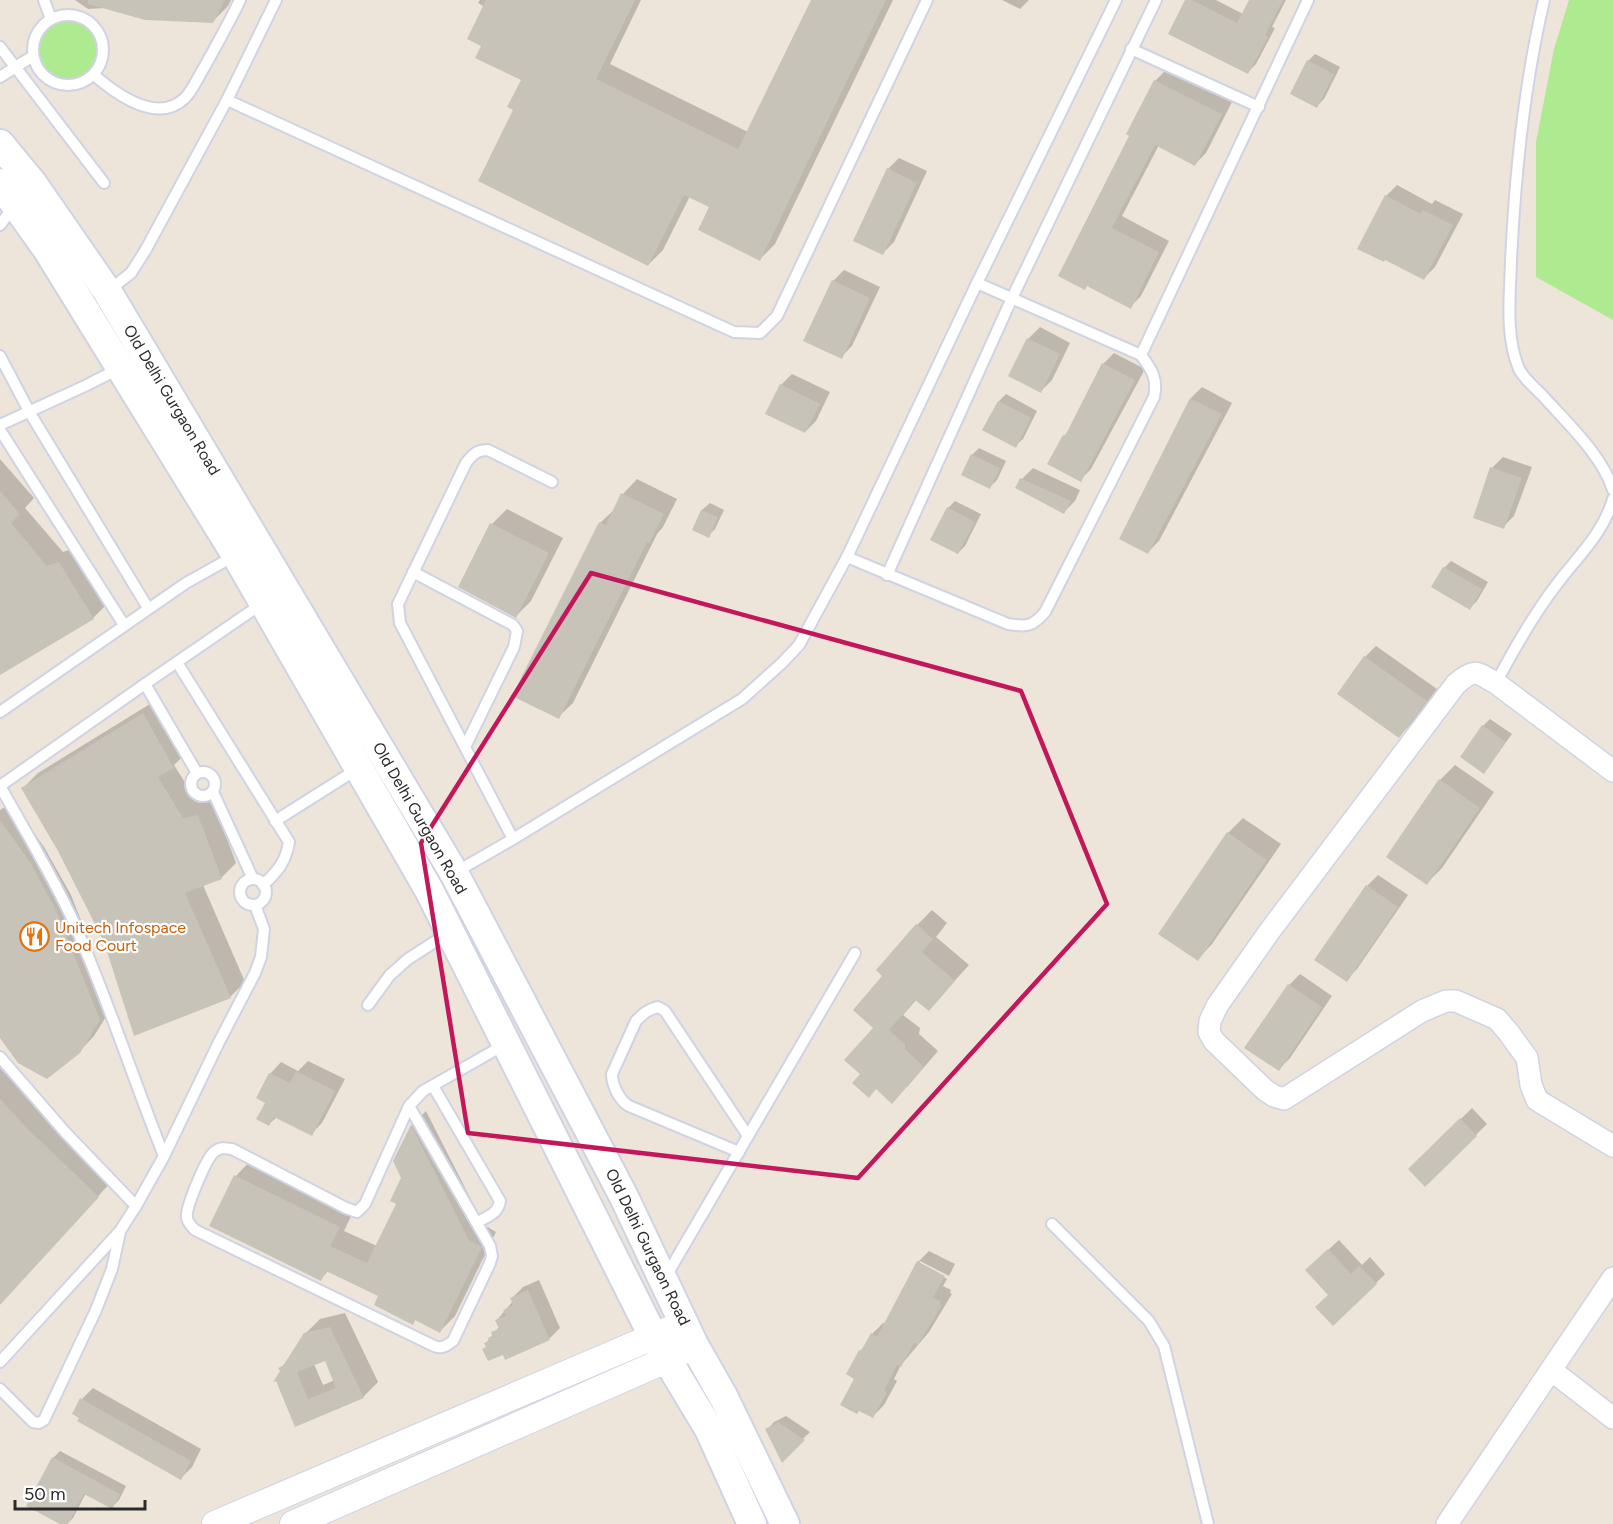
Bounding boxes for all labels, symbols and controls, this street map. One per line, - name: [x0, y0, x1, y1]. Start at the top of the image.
- street label: Old Delhi Gurgaon Road: [120, 321, 224, 479]
- street label: Old Delhi Gurgaon Road: [369, 739, 471, 897]
- place label: Unitech Infospace Food Court: [55, 918, 186, 955]
- restaurant icon: Unitech Infospace Food Court: [18, 920, 50, 952]
- street label: Old Delhi Gurgaon Road: [602, 1165, 694, 1329]
- scale bar: [15, 1473, 146, 1511]
- text: 50 m: [24, 1483, 66, 1505]

